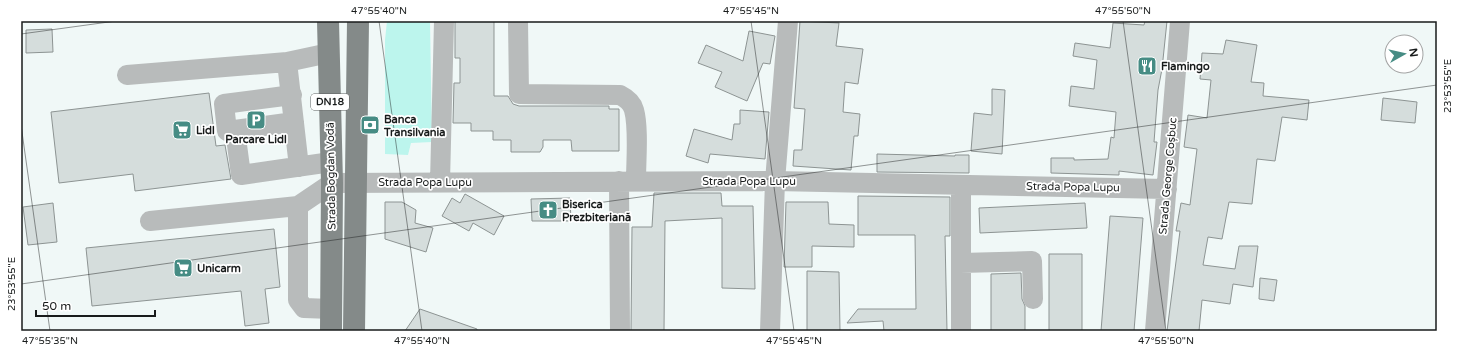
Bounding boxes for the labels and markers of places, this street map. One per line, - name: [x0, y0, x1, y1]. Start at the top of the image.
- restaurant icon: Flamingo: [1136, 55, 1158, 77]
- place label: Flamingo: [1161, 60, 1210, 74]
- parking icon: Parcare Lidl: [245, 109, 267, 131]
- place label: Banca Transilvania: [383, 113, 445, 139]
- bank icon: Banca Transilvania: [359, 114, 381, 136]
- supermarket icon: Lidl: [171, 119, 193, 141]
- place label: Lidl: [196, 124, 215, 137]
- place label: Parcare Lidl: [225, 133, 287, 146]
- place label: Biserica Prezbiteriană: [562, 198, 631, 224]
- church icon: Biserica Prezbiteriană: [537, 199, 559, 221]
- supermarket icon: Unicarm: [172, 257, 194, 279]
- place label: Unicarm: [197, 262, 241, 275]

